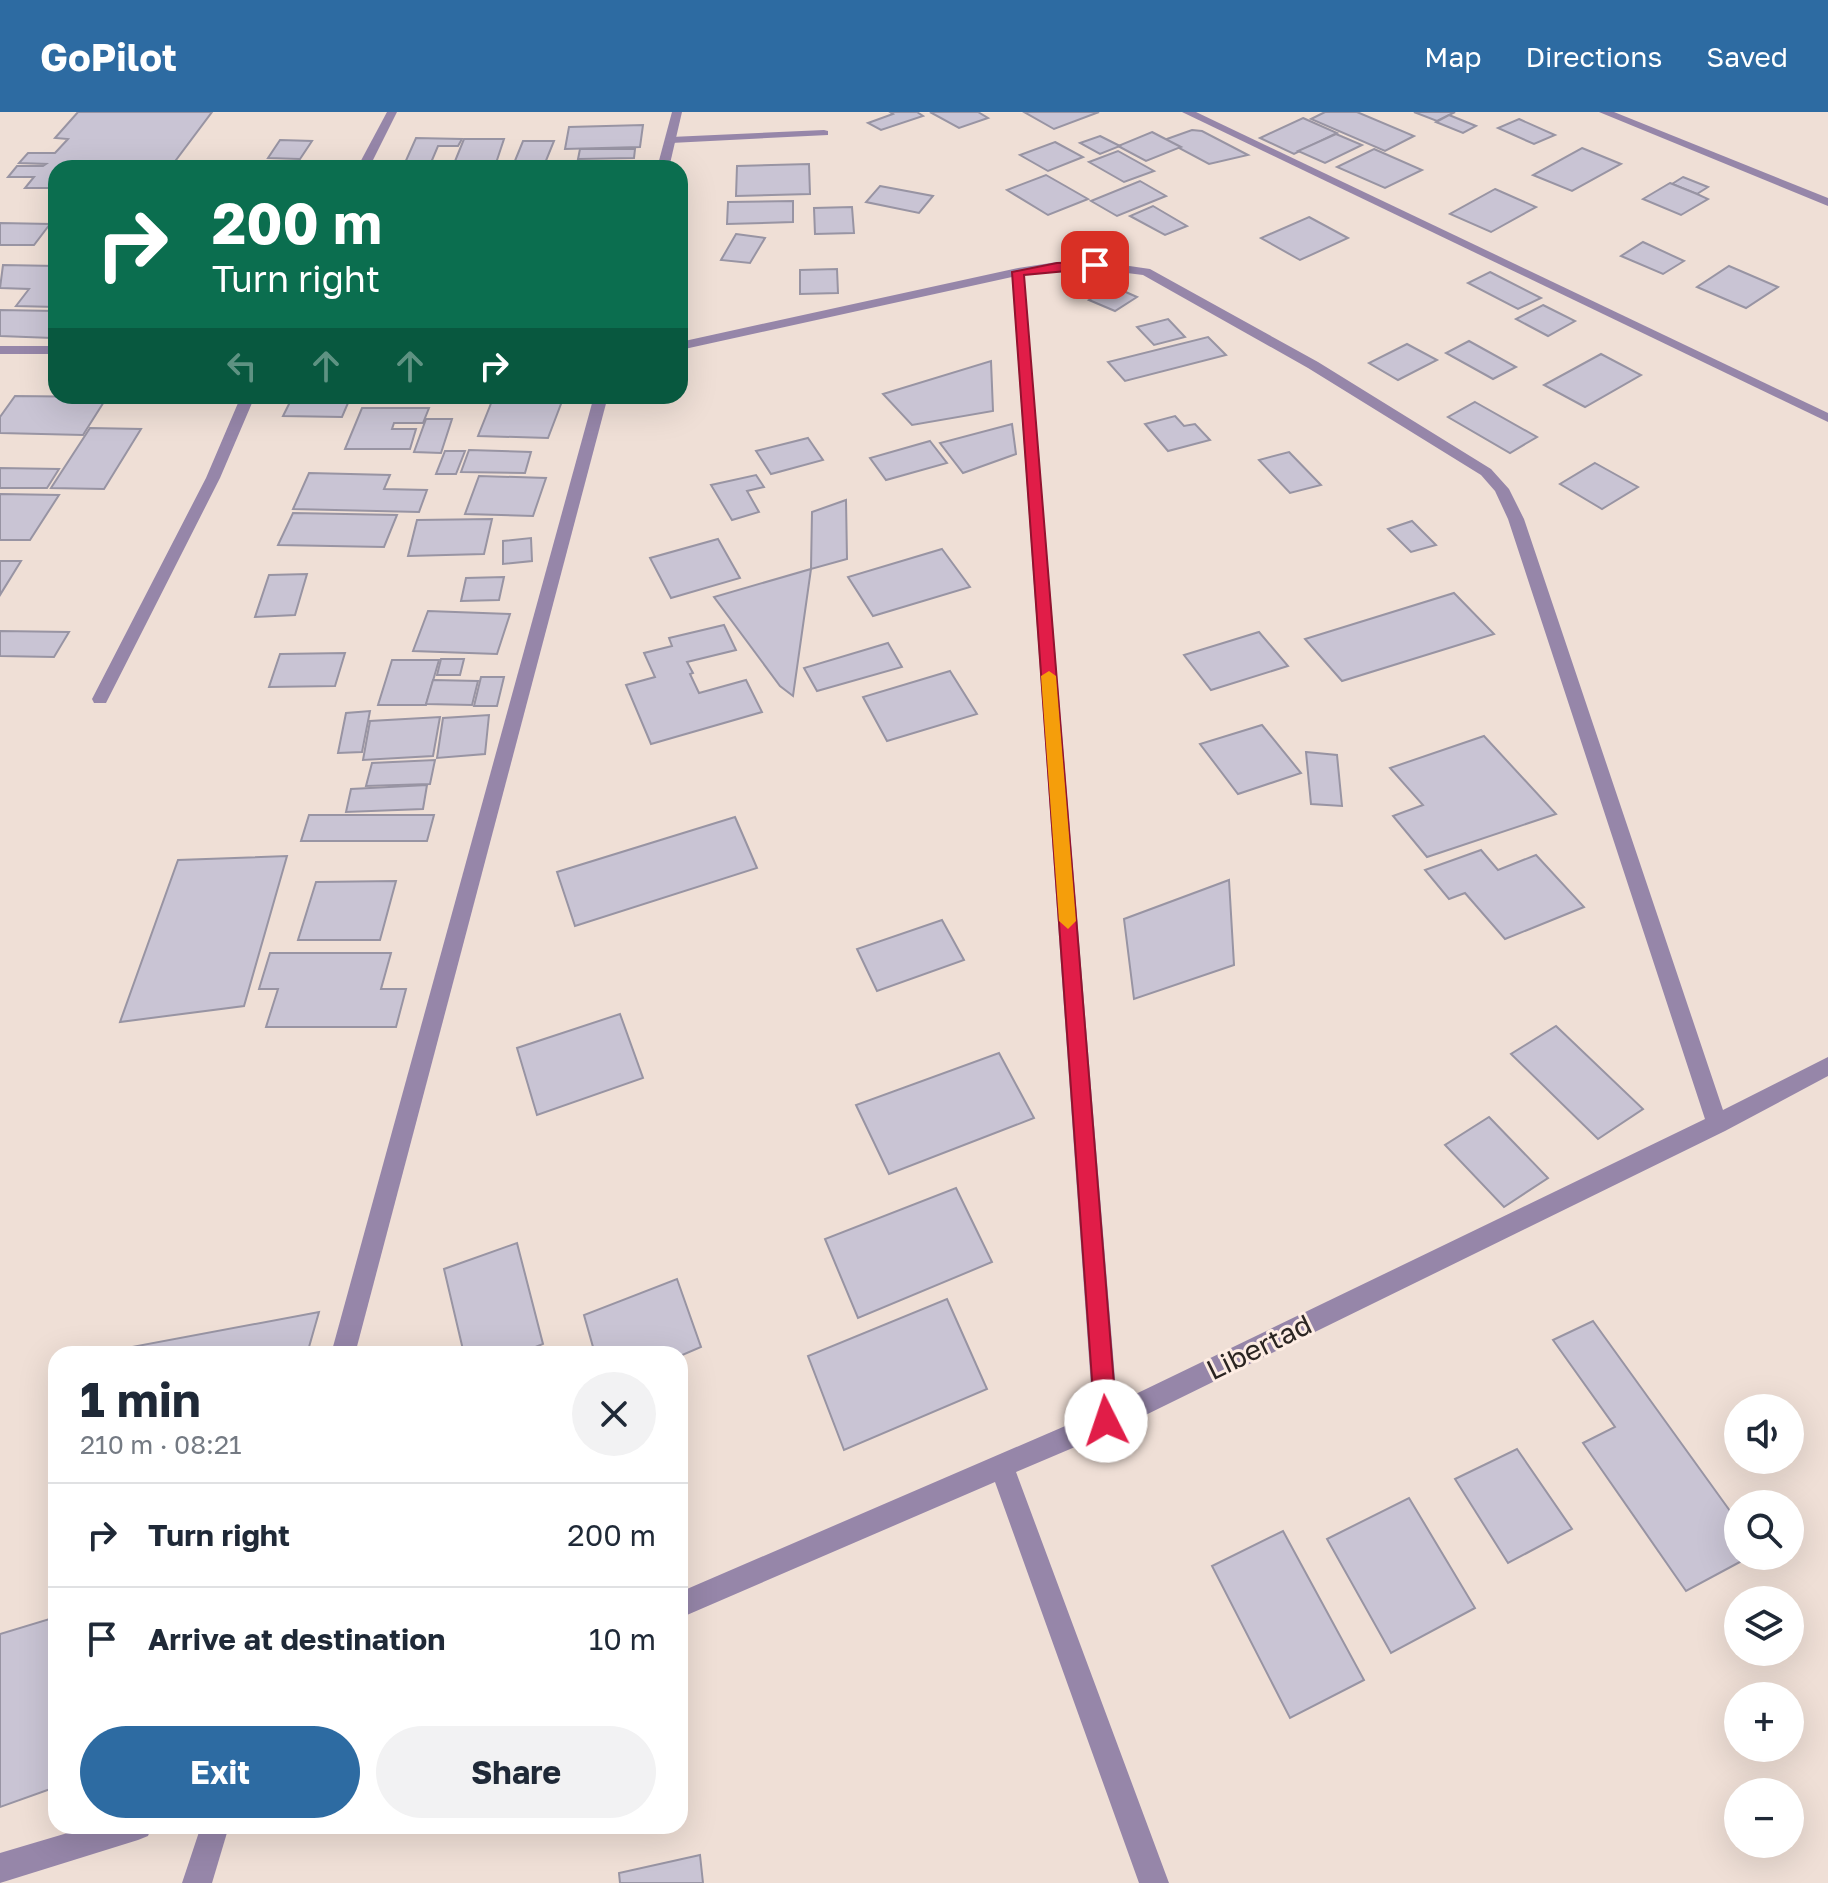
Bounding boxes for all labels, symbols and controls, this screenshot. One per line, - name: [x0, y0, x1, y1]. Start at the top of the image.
- text: GoPilot: [40, 34, 177, 79]
- text: Map: [1424, 40, 1481, 73]
- text: Directions: [1525, 40, 1662, 73]
- text: Saved: [1706, 40, 1788, 73]
- text: 200 m: [212, 189, 382, 256]
- icon: right: [80, 192, 184, 296]
- pin: [1061, 231, 1129, 299]
- icon: arrive: [1073, 243, 1117, 287]
- text: Turn right: [212, 257, 380, 300]
- icon: left: [220, 344, 264, 388]
- icon: ahead: [304, 344, 348, 388]
- icon: ahead: [388, 344, 432, 388]
- icon: right: [472, 344, 516, 388]
- street label: Libertad: [1201, 1307, 1317, 1386]
- text: 1 min: [80, 1370, 201, 1428]
- button: close: [572, 1372, 656, 1456]
- position arrow: [1064, 1379, 1148, 1463]
- map controls: [1724, 1394, 1804, 1858]
- button: sound: [1724, 1394, 1804, 1474]
- text: 210 m · 08:21: [80, 1429, 242, 1460]
- button: search: [1724, 1490, 1804, 1570]
- icon: right: [80, 1513, 124, 1557]
- text: Turn right: [148, 1517, 290, 1553]
- text: 200 m: [567, 1517, 656, 1553]
- button: layers: [1724, 1586, 1804, 1666]
- icon: arrive: [80, 1617, 124, 1661]
- text: Arrive at destination: [148, 1621, 445, 1657]
- text: 10 m: [589, 1621, 656, 1657]
- button: +: [1724, 1682, 1804, 1762]
- button: Exit: [80, 1726, 360, 1818]
- button: Share: [376, 1726, 656, 1818]
- button: −: [1724, 1778, 1804, 1858]

